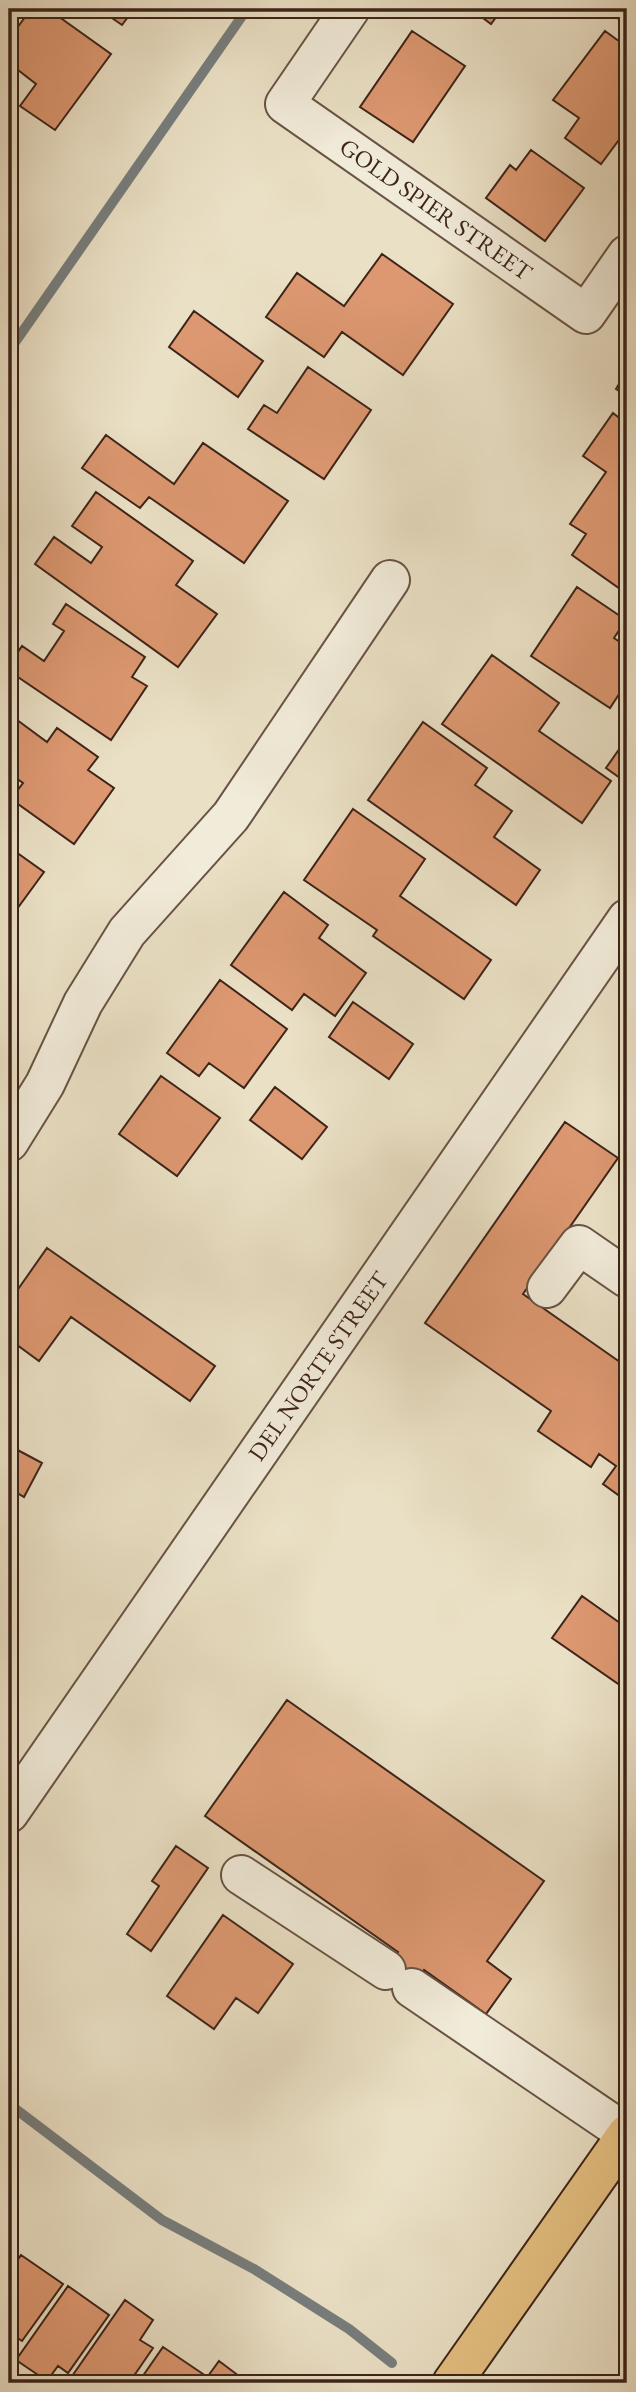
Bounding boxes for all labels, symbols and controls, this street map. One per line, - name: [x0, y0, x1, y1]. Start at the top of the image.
- street label: GOLD SPIER STREET: [334, 131, 539, 288]
- street label: DEL NORTE STREET: [241, 1264, 396, 1467]

